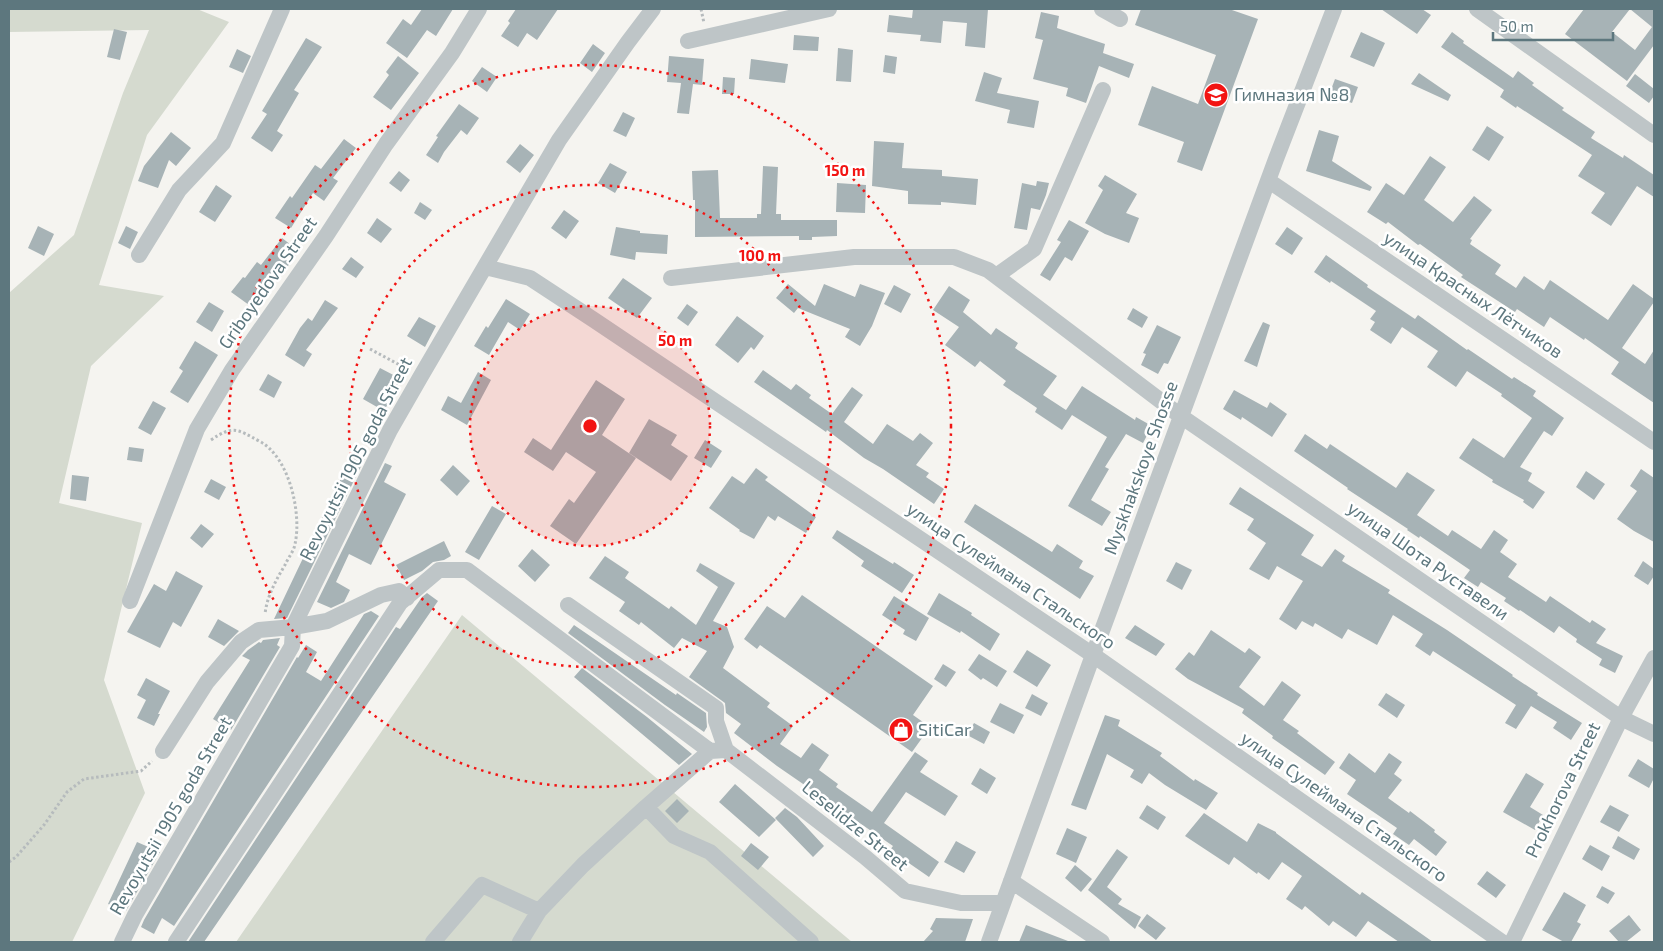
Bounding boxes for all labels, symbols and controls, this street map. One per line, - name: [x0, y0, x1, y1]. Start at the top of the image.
- scale bar: [1493, 10, 1613, 42]
- text: 50 m: [1500, 17, 1534, 35]
- school or university icon: Гимназия №8: [1203, 82, 1229, 108]
- place label: Гимназия №8: [1234, 83, 1349, 105]
- text: 150 m: [825, 161, 865, 179]
- street label: Griboyedova Street: [213, 212, 321, 353]
- street label: улица Красных Лётчиков: [1380, 226, 1567, 362]
- text: 100 m: [739, 246, 781, 264]
- text: 50 m: [658, 331, 692, 349]
- street label: Revoyutsii 1905 goda Street: [294, 353, 416, 564]
- street label: Myskhakskoye Shosse: [1098, 378, 1182, 557]
- centre of rings: [581, 417, 599, 435]
- street label: улица Шота Руставели: [1344, 496, 1514, 624]
- street label: улица Сулеймана Стальского: [903, 497, 1120, 653]
- street label: Revoyutsii 1905 goda Street: [104, 712, 236, 919]
- shop icon: SitiCar: [888, 717, 914, 743]
- place label: SitiCar: [918, 718, 971, 740]
- street label: Prokhorova Street: [1520, 718, 1605, 861]
- street label: улица Сулеймана Стальского: [1237, 726, 1452, 886]
- street label: Leselidze Street: [798, 776, 913, 875]

